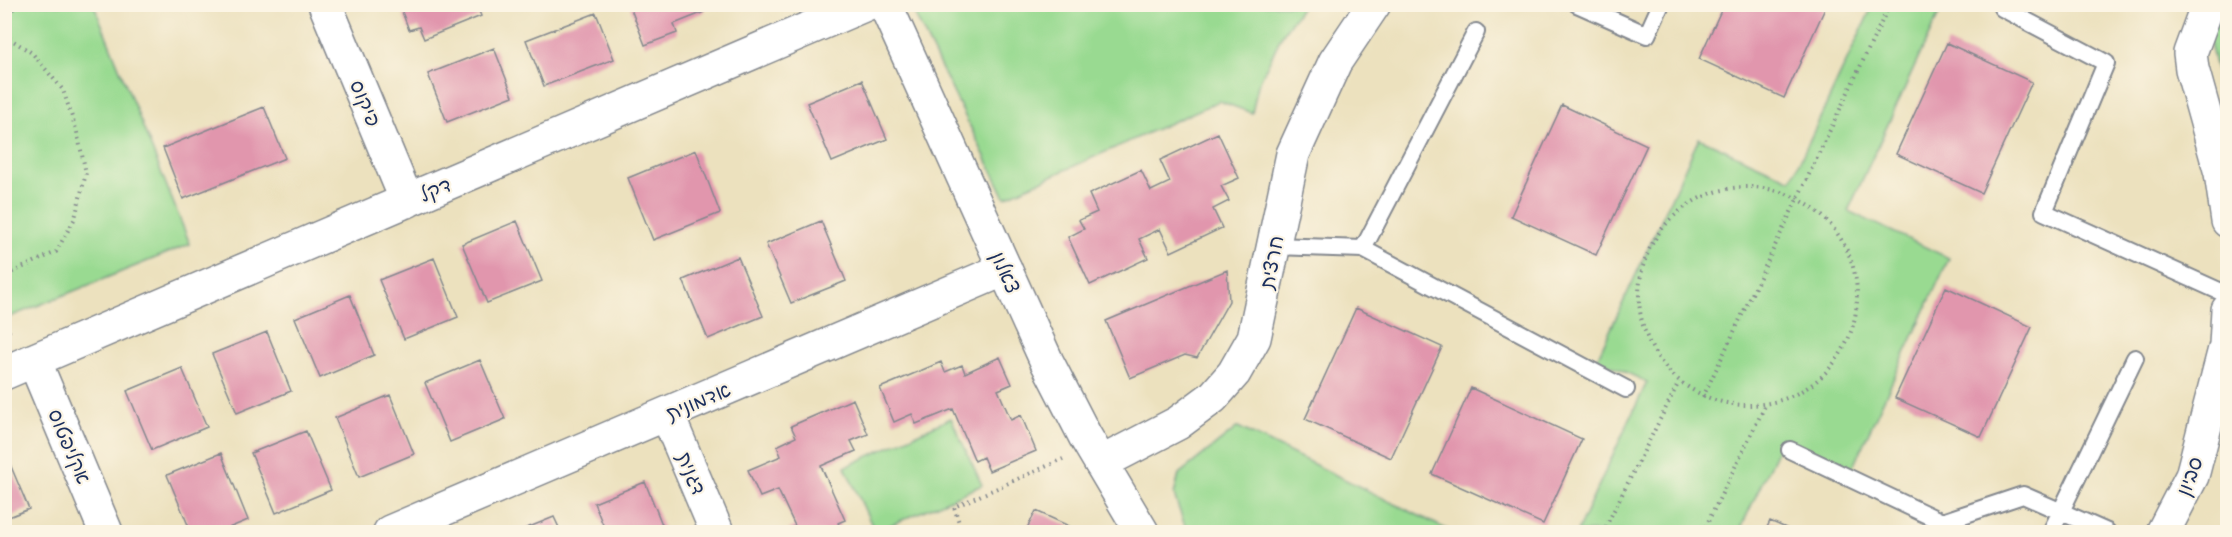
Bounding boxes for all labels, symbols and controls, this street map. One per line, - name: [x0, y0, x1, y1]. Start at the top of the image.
- street label: פיקוס: [345, 76, 387, 130]
- street label: דקל: [415, 171, 455, 207]
- street label: חרצית: [1253, 233, 1288, 292]
- street label: צאלון: [986, 247, 1026, 297]
- street label: אדמונית: [662, 376, 734, 426]
- street label: אקליפטוס: [42, 405, 97, 488]
- street label: דגנית: [672, 448, 712, 498]
- street label: סביון: [2170, 453, 2208, 499]

